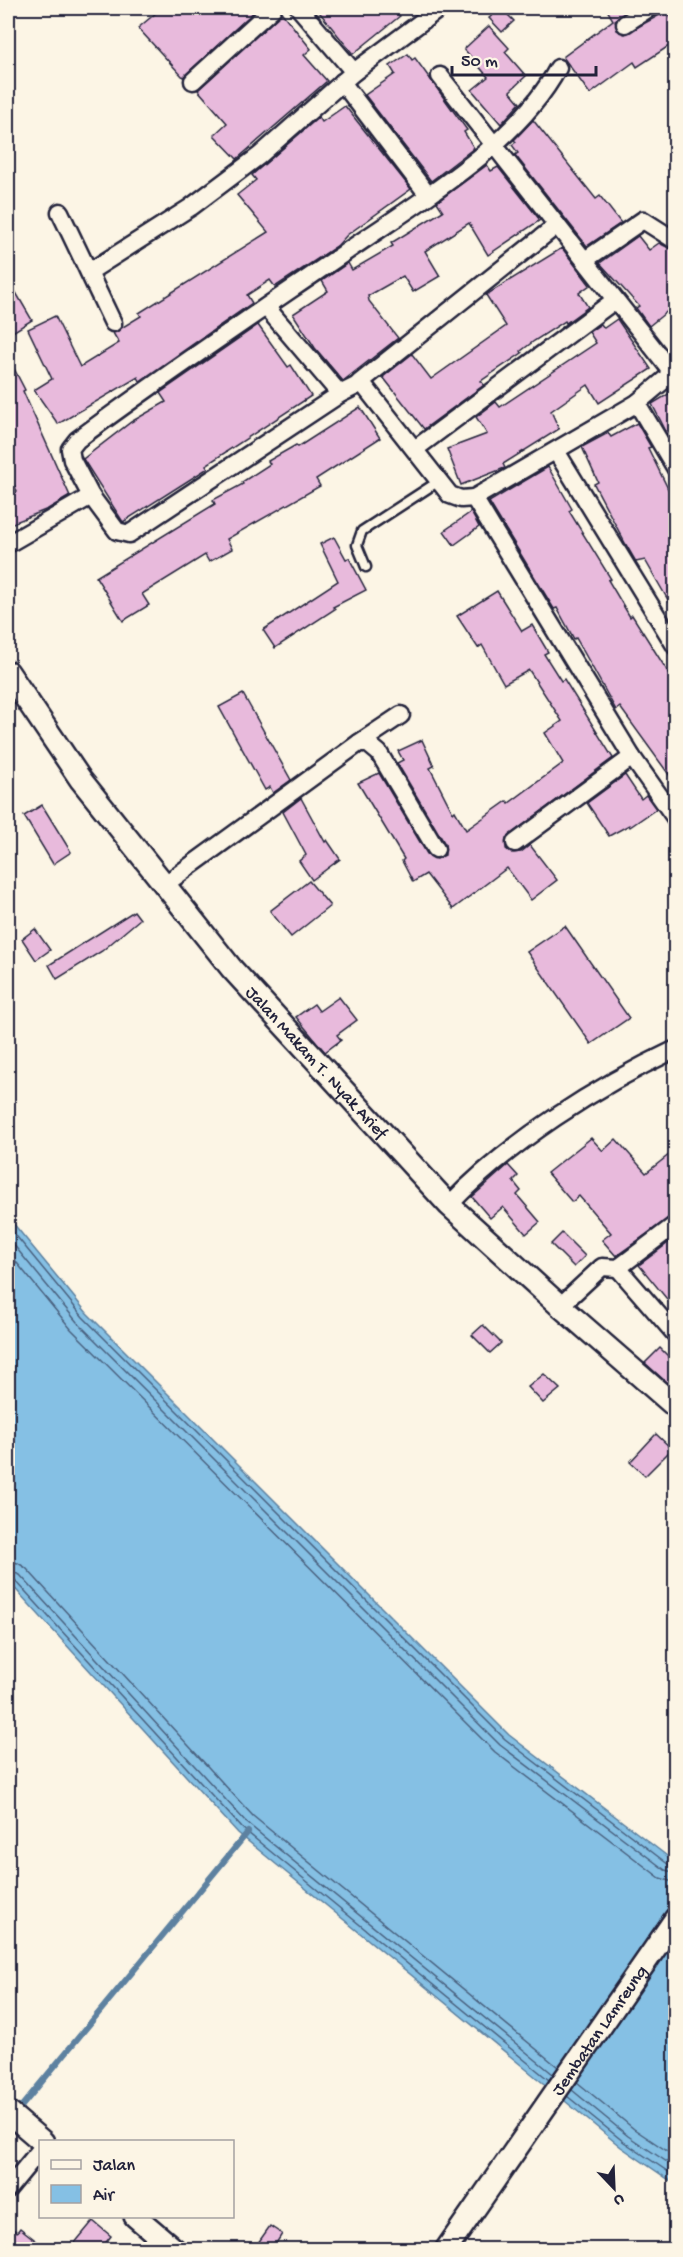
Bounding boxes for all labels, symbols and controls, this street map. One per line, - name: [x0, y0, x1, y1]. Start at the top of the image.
- scale bar: [452, 39, 596, 77]
- text: 50 m: [461, 52, 498, 73]
- street label: Jalan Makam T. Nyak Arief: [240, 983, 391, 1145]
- street label: Jembatan Lamreung: [548, 1962, 653, 2100]
- legend: [39, 2140, 234, 2218]
- text: Jalan: [93, 2156, 135, 2177]
- north arrow: [584, 2158, 644, 2218]
- text: Air: [93, 2186, 116, 2207]
- text: U: [610, 2188, 626, 2209]

